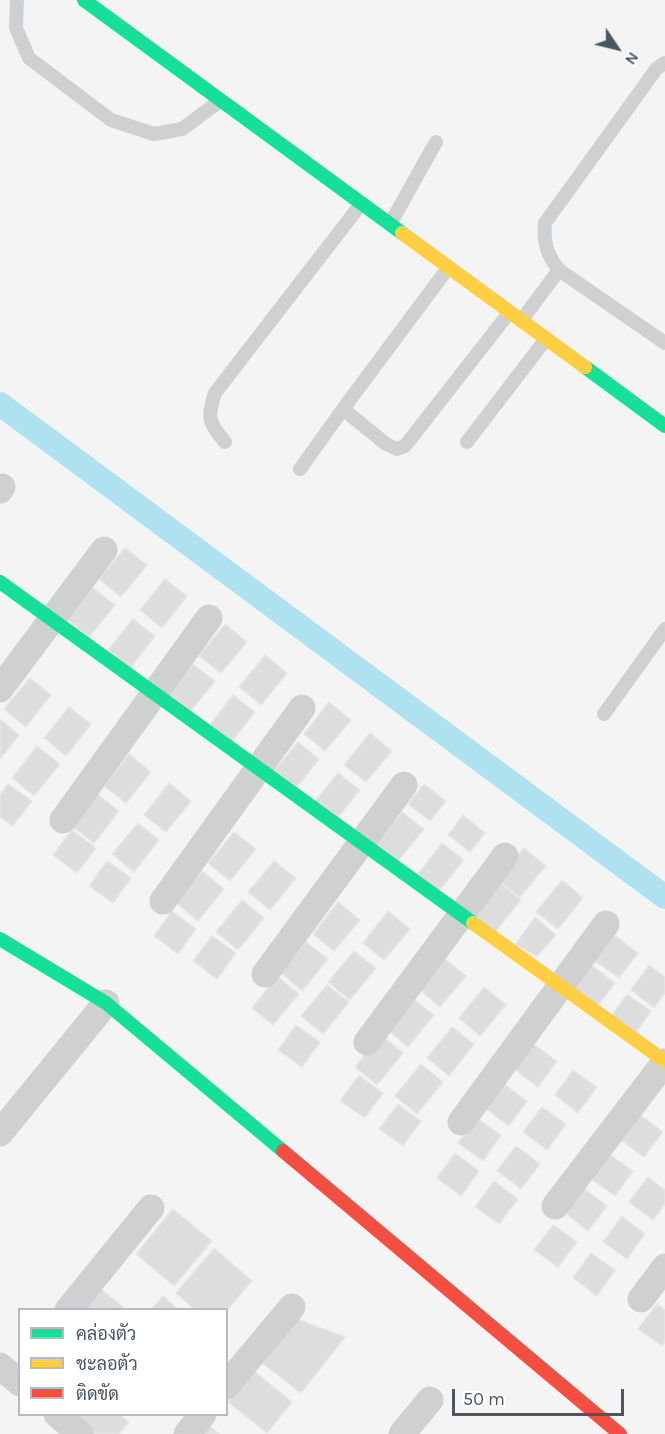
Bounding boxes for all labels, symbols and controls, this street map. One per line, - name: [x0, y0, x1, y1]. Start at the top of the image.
- north arrow: [587, 18, 647, 78]
- text: N: [621, 48, 643, 69]
- legend: [18, 1308, 228, 1416]
- text: คล่องตัว: [76, 1323, 136, 1345]
- text: ชะลอตัว: [76, 1353, 138, 1375]
- scale bar: [455, 1377, 628, 1415]
- text: ติดขัด: [76, 1383, 119, 1405]
- text: 50 m: [463, 1388, 505, 1410]

